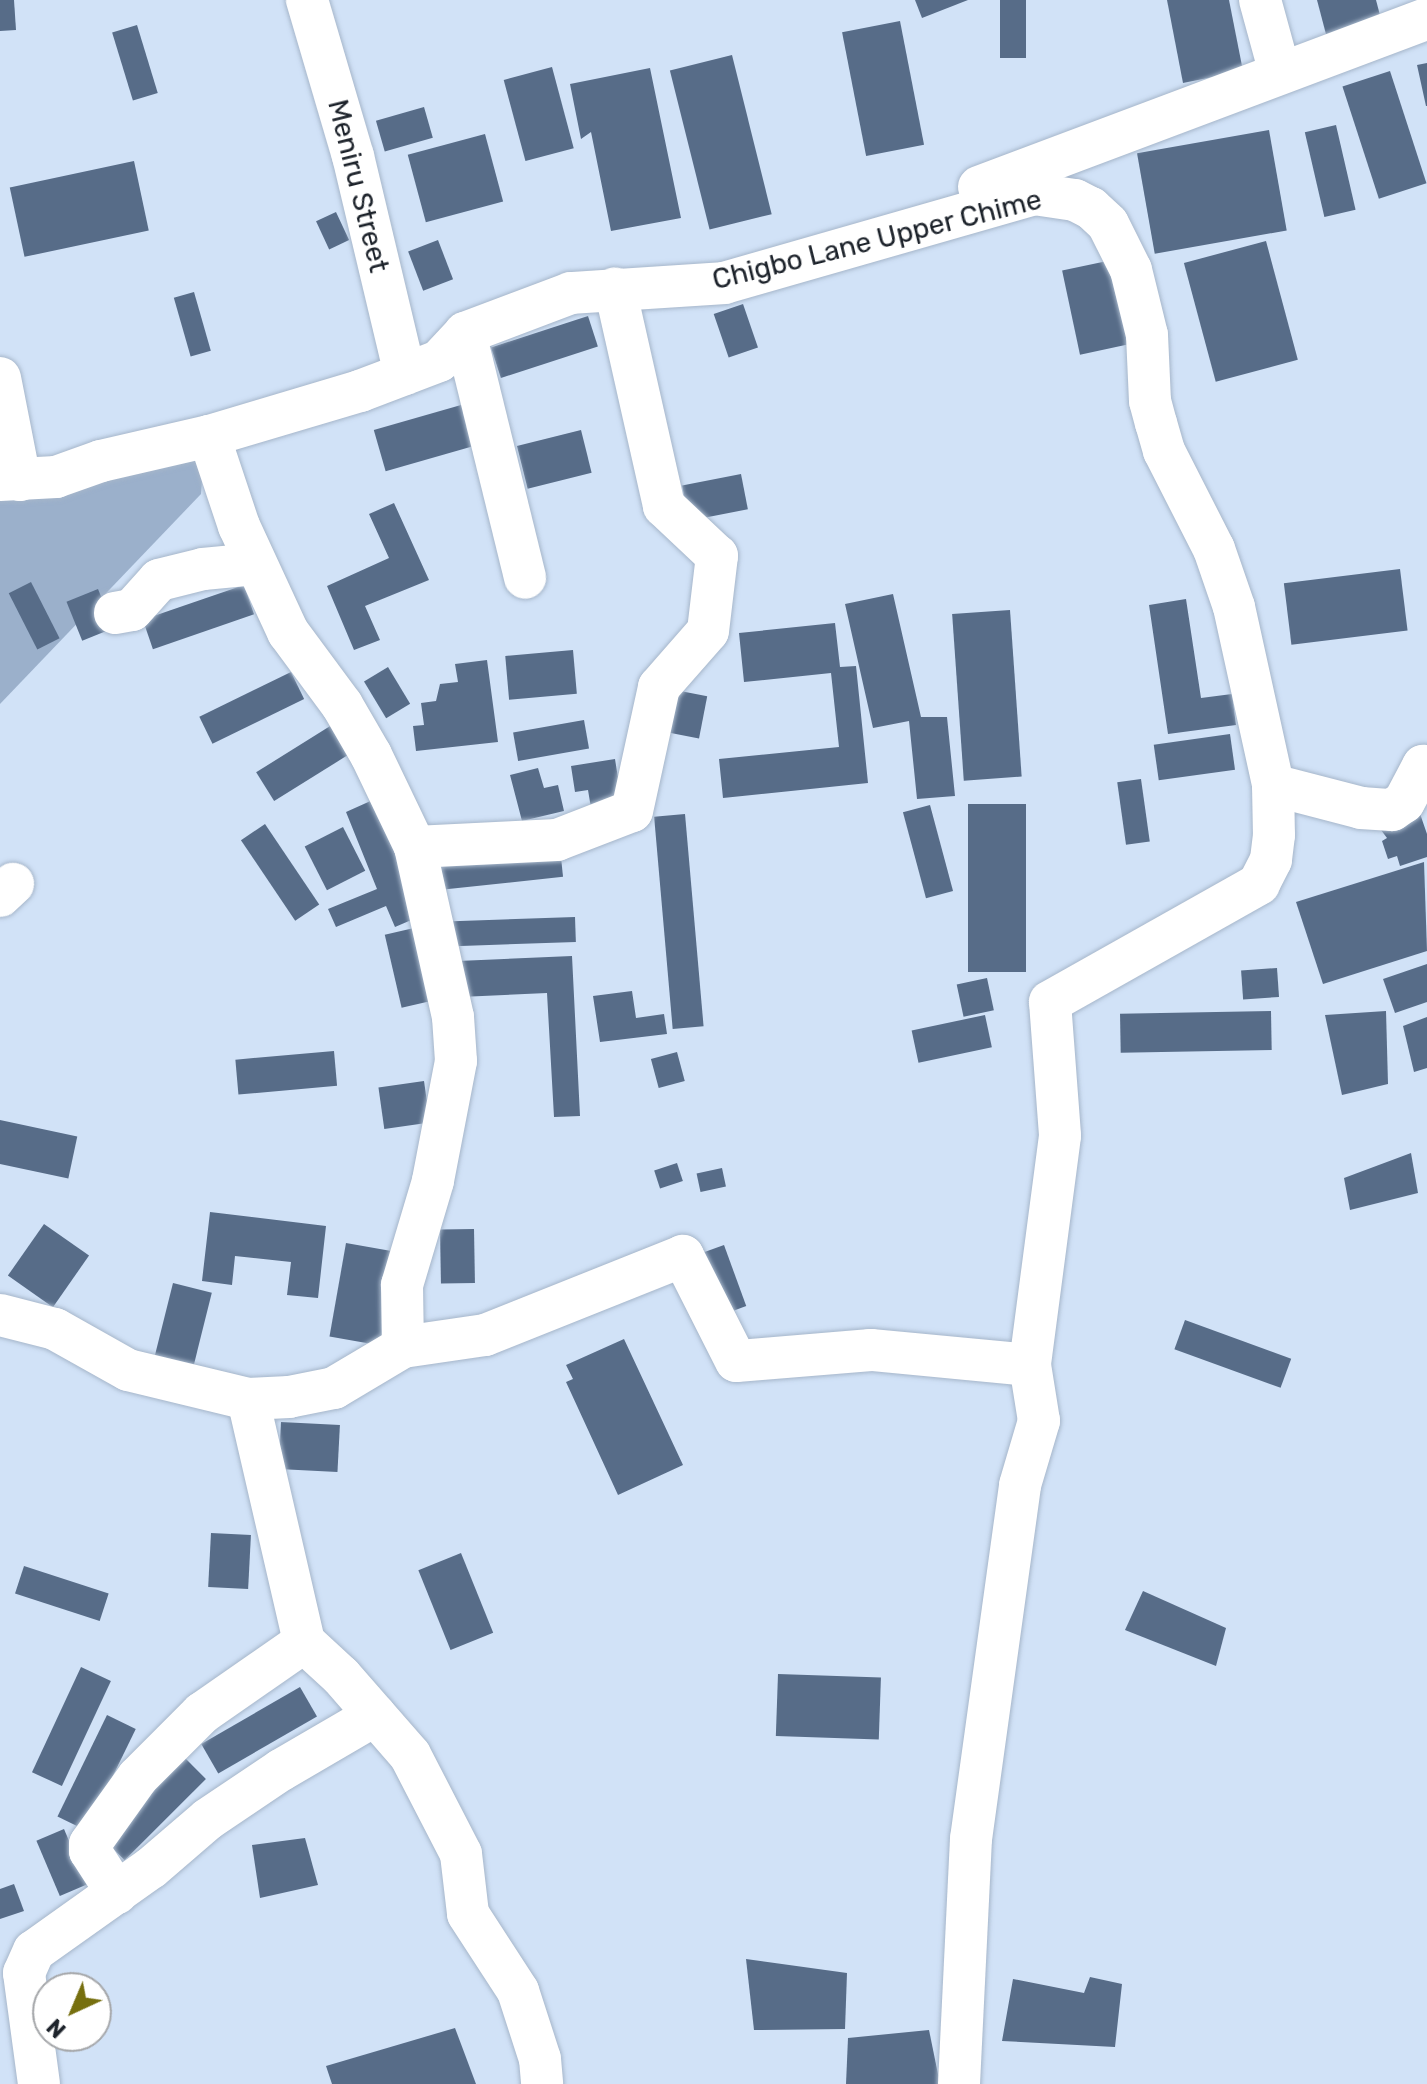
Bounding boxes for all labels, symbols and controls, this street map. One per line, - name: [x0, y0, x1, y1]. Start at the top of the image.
- street label: Meniru Street: [320, 96, 396, 276]
- street label: Chigbo Lane Upper Chime: [709, 183, 1045, 297]
- north arrow: [32, 1972, 112, 2052]
- text: N: [41, 2013, 71, 2043]

